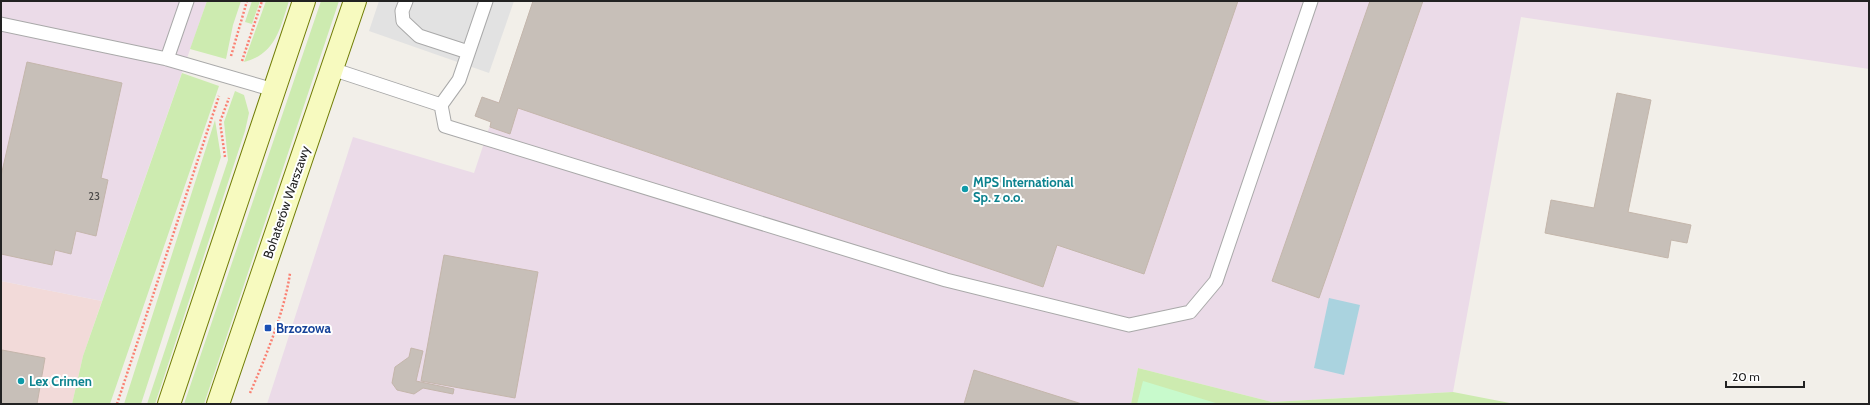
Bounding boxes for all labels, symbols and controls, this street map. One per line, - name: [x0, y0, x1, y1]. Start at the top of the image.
- street label: Bohaterów Warszawy: [259, 143, 313, 260]
- place label: MPS International Sp. z o.o.: [973, 174, 1074, 205]
- marker: MPS International Sp. z o.o.: [960, 184, 970, 194]
- house number: 23: [88, 189, 100, 203]
- place label: Brzozowa: [276, 320, 331, 336]
- marker: Brzozowa: [263, 323, 273, 333]
- scale bar: [1726, 363, 1804, 389]
- text: 20 m: [1732, 369, 1760, 384]
- place label: Lex Crimen: [29, 373, 92, 389]
- marker: Lex Crimen: [16, 376, 26, 386]

